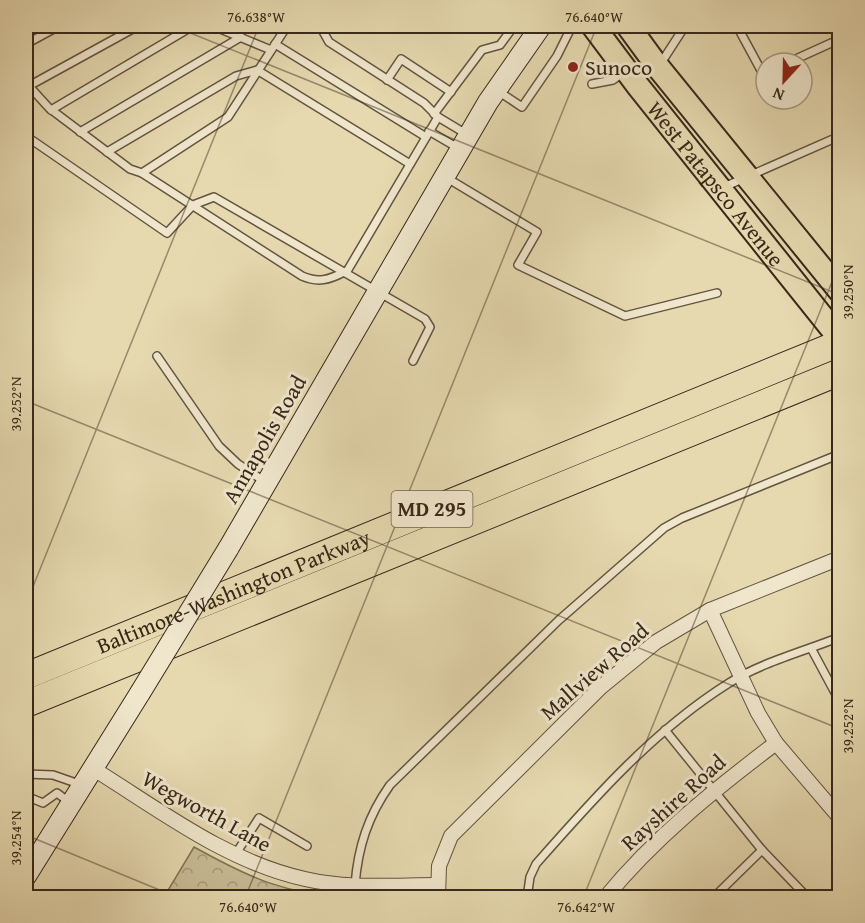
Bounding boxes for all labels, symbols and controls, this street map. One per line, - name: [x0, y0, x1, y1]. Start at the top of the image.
- text: 76.638°W: [227, 6, 285, 27]
- text: 76.640°W: [565, 6, 623, 27]
- place label: Sunoco: [585, 51, 652, 83]
- north arrow: [754, 51, 814, 111]
- marker: Sunoco: [566, 60, 580, 74]
- text: N: [769, 82, 788, 108]
- street label: West Patapsco Avenue: [640, 94, 792, 273]
- text: 39.250°N: [837, 264, 858, 319]
- street label: Annapolis Road: [214, 369, 314, 509]
- text: 39.252°N: [5, 376, 26, 431]
- road number: MD 295: [392, 491, 472, 527]
- street label: Baltimore-Washington Parkway: [92, 521, 375, 661]
- street label: Mallview Road: [533, 615, 656, 727]
- text: 39.252°N: [837, 698, 858, 753]
- street label: Rayshire Road: [614, 746, 733, 858]
- street label: Wegworth Lane: [137, 762, 277, 860]
- text: 39.254°N: [5, 810, 26, 865]
- text: 76.640°W: [219, 896, 277, 917]
- text: 76.642°W: [557, 896, 615, 917]

